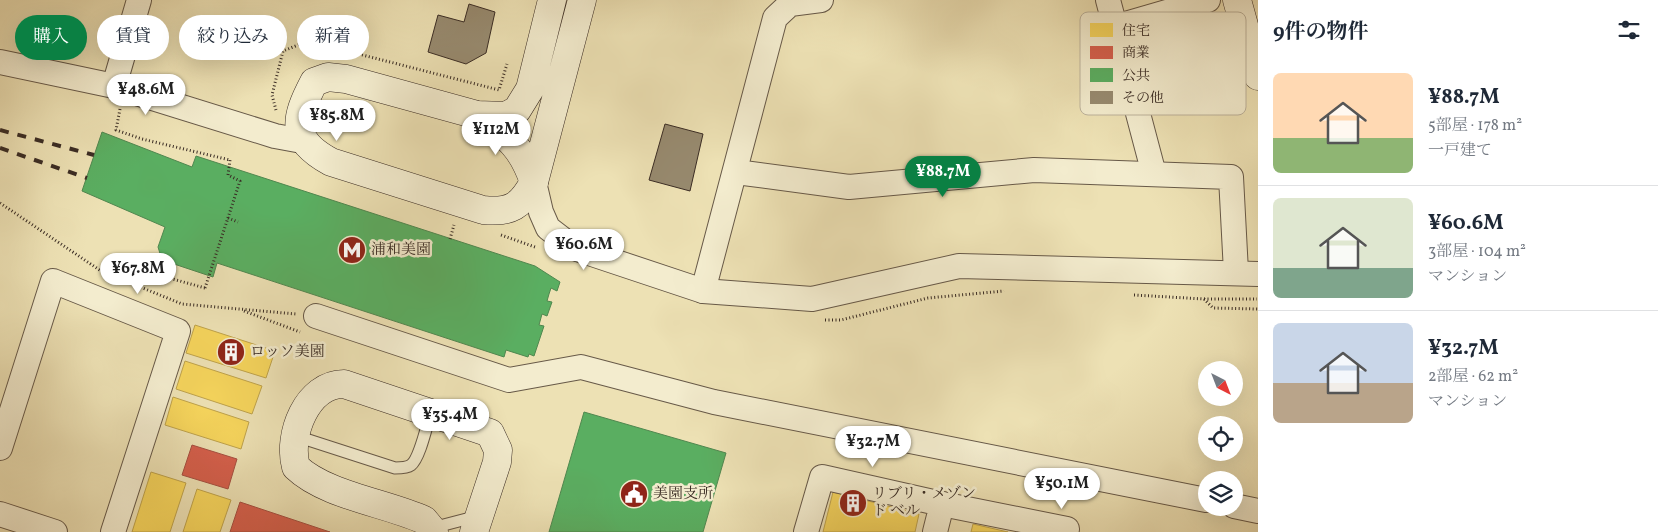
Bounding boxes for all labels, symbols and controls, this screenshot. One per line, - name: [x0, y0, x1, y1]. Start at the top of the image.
- legend: [1080, 12, 1246, 115]
- chip: 購入: [15, 15, 87, 60]
- chip: 賃貸: [97, 15, 169, 60]
- chip: 絞り込み: [179, 15, 287, 60]
- chip: 新着: [297, 15, 369, 60]
- icon: filters: [1615, 16, 1643, 44]
- text: 9件の物件: [1273, 18, 1369, 47]
- text: 住宅: [1122, 22, 1150, 41]
- text: 商業: [1122, 44, 1150, 63]
- text: 公共: [1122, 67, 1150, 86]
- pin: ¥48.6M: [105, 74, 187, 116]
- text: ¥48.6M: [118, 79, 174, 101]
- text: ¥88.7M: [1428, 83, 1499, 112]
- text: その他: [1122, 89, 1164, 108]
- icon: home: [1313, 93, 1373, 153]
- pin: ¥85.8M: [296, 100, 378, 142]
- text: ¥85.8M: [310, 105, 364, 127]
- pin: ¥112M: [461, 114, 531, 156]
- text: 5部屋 · 178 m²: [1428, 115, 1522, 137]
- text: ¥112M: [473, 119, 519, 141]
- text: 一戸建て: [1428, 140, 1492, 162]
- pin: ¥88.7M: [902, 156, 984, 198]
- text: ¥88.7M: [916, 161, 970, 183]
- text: ¥60.6M: [1428, 209, 1504, 238]
- icon: home: [1313, 218, 1373, 278]
- pin: ¥60.6M: [543, 228, 625, 271]
- text: ¥60.6M: [555, 234, 613, 256]
- metro station icon: 浦和美園: [337, 235, 367, 265]
- place label: 浦和美園: [371, 240, 431, 261]
- text: 3部屋 · 104 m²: [1428, 241, 1526, 263]
- pin: ¥67.8M: [97, 252, 179, 295]
- text: ¥67.8M: [111, 258, 165, 280]
- text: マンション: [1428, 266, 1507, 288]
- text: ¥32.7M: [1428, 334, 1499, 363]
- building icon: ロッソ美園: [216, 337, 246, 367]
- place label: ロッソ美園: [250, 342, 325, 363]
- icon: home: [1313, 343, 1373, 403]
- north arrow: [1198, 361, 1242, 406]
- map controls: [1198, 361, 1243, 516]
- text: 2部屋 · 62 m²: [1428, 366, 1518, 388]
- text: マンション: [1428, 391, 1507, 413]
- pin: ¥35.4M: [409, 398, 491, 441]
- text: ¥35.4M: [422, 404, 478, 426]
- button: locate: [1198, 416, 1243, 461]
- pin: ¥32.7M: [832, 426, 914, 468]
- text: ¥32.7M: [846, 431, 900, 453]
- pin: ¥50.1M: [1021, 468, 1103, 510]
- button: layers: [1198, 471, 1243, 516]
- text: ¥50.1M: [1035, 473, 1089, 495]
- public building icon: 美園支所: [619, 479, 649, 509]
- place label: 美園支所: [653, 484, 713, 505]
- place label: リブリ・メゾン ド ベル: [872, 484, 976, 522]
- building icon: リブリ・メゾン ド ベル: [838, 488, 868, 518]

